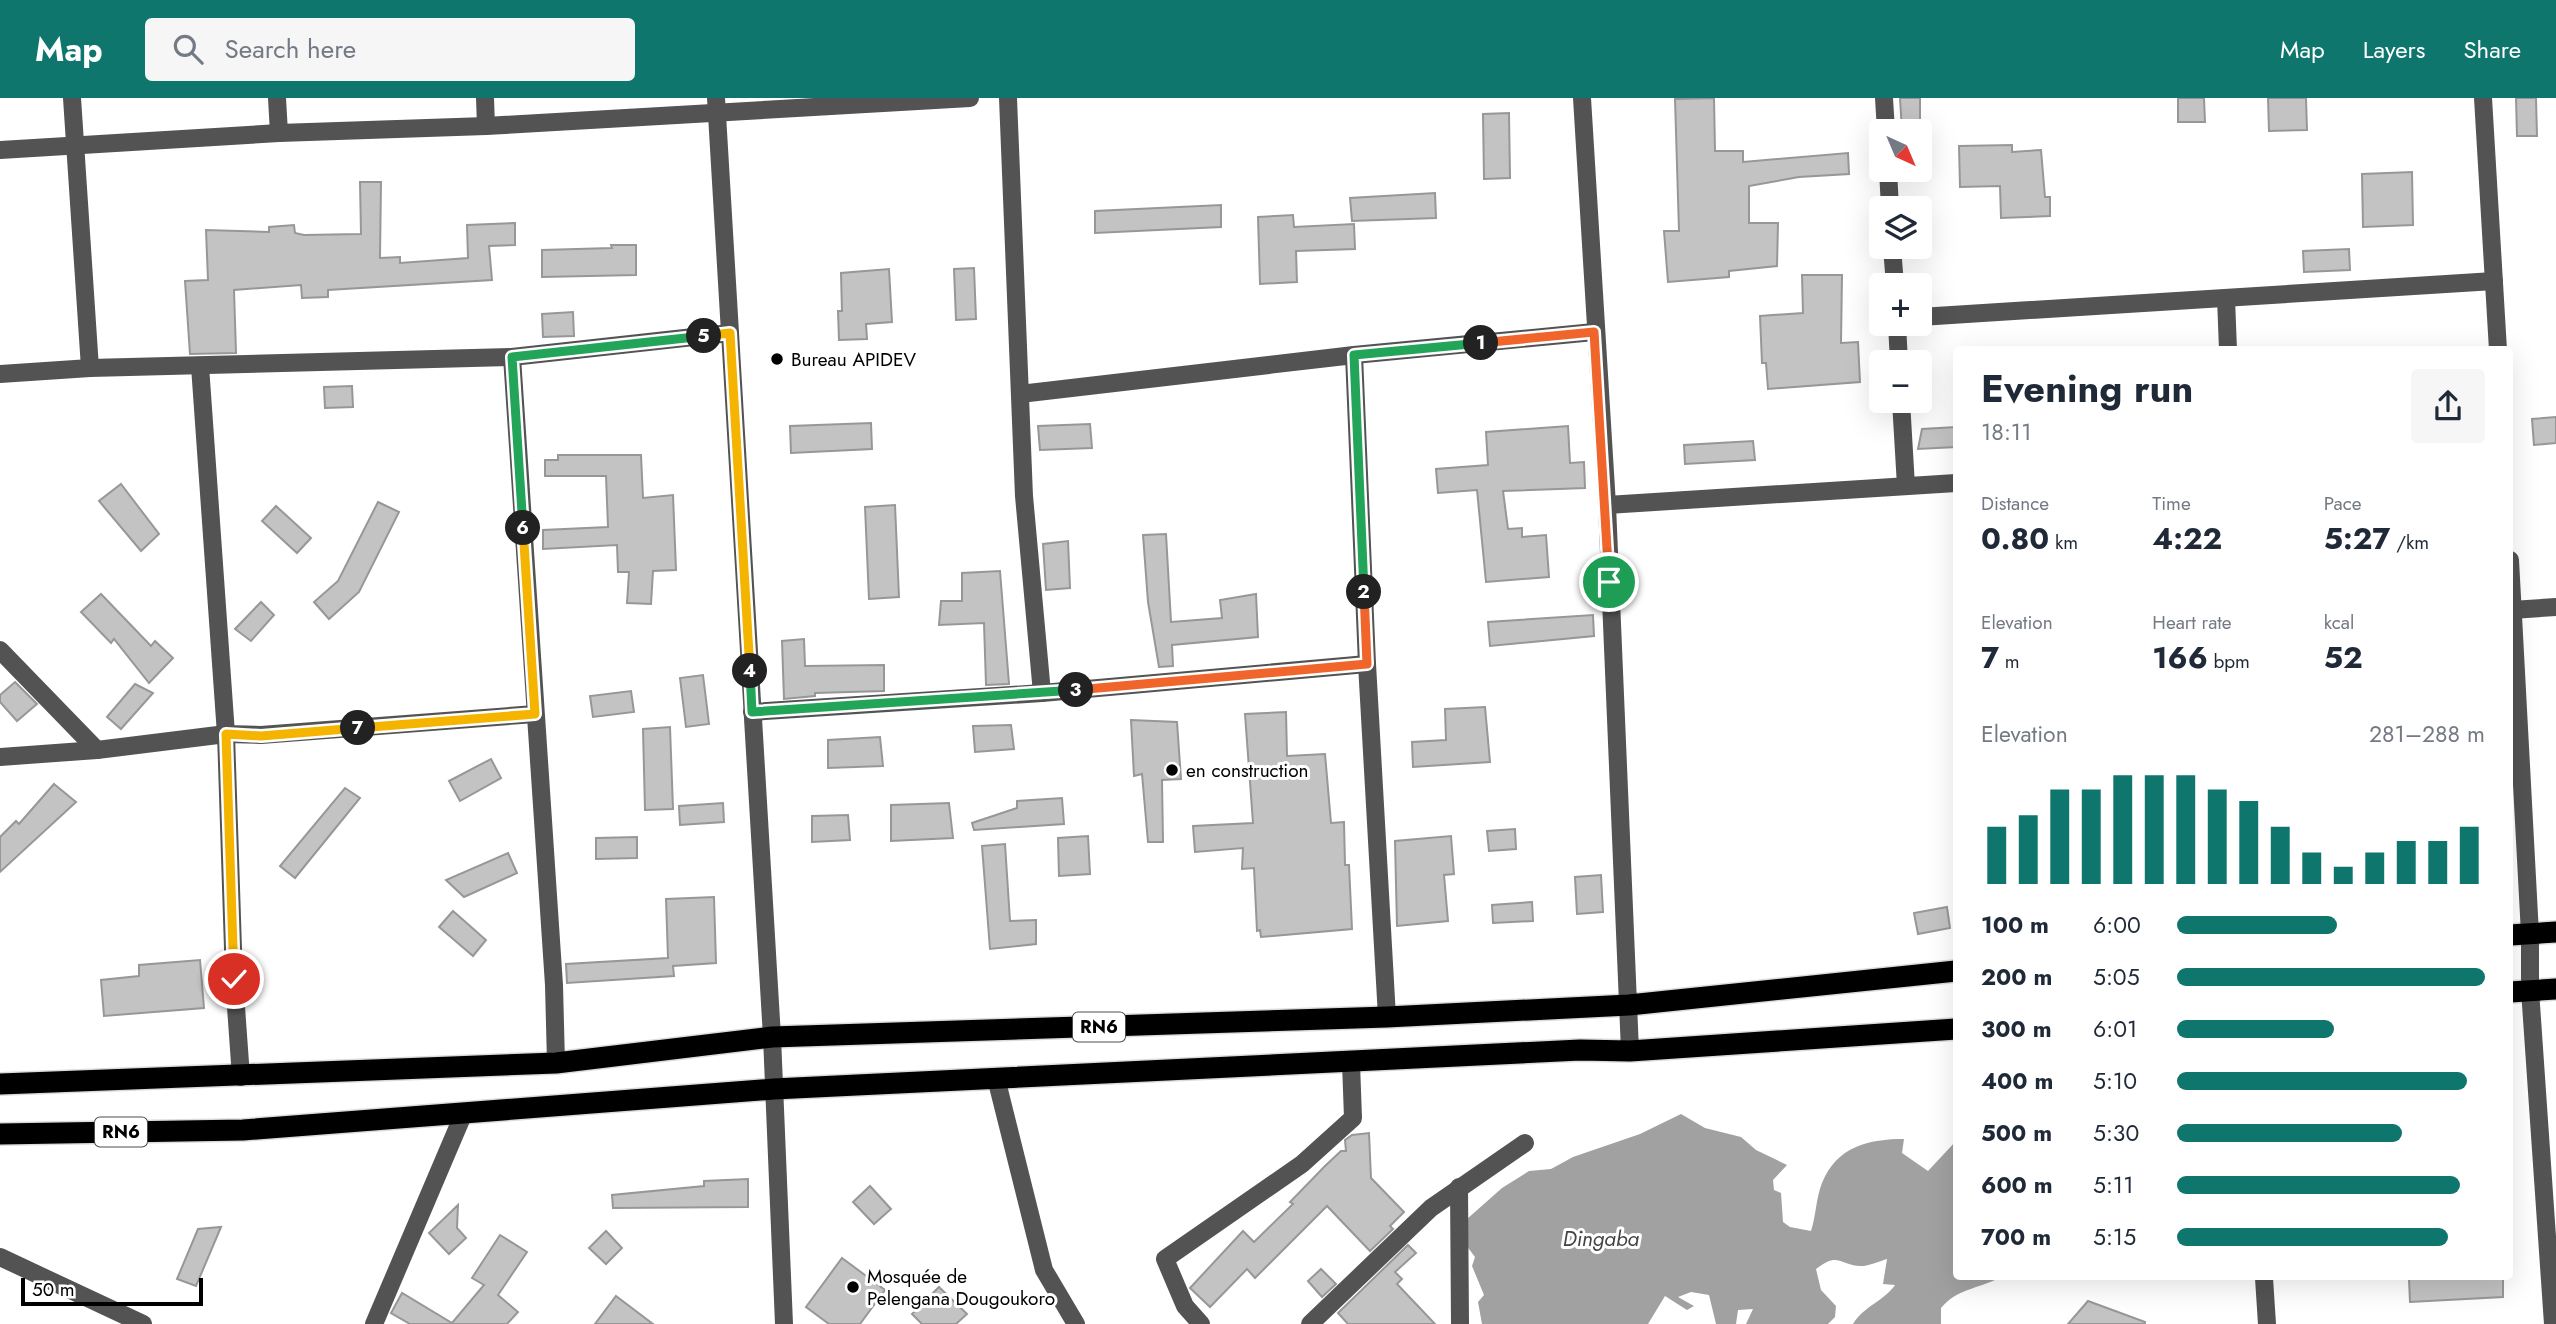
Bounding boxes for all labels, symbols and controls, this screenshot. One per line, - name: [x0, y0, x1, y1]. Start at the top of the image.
- search box: [145, 18, 635, 81]
- text: Map: [35, 26, 103, 73]
- icon: search: [169, 30, 207, 68]
- text: Search here: [225, 30, 356, 68]
- text: Map: [2280, 32, 2325, 67]
- text: Layers: [2363, 32, 2425, 67]
- text: Share: [2463, 32, 2521, 67]
- north arrow: [1869, 119, 1932, 182]
- map controls: [1869, 119, 1932, 413]
- button: layers: [1869, 196, 1932, 259]
- button: +: [1869, 273, 1932, 336]
- pin: 5: [686, 318, 722, 354]
- text: 5: [697, 322, 710, 349]
- pin: 1: [1464, 326, 1498, 360]
- text: 1: [1476, 329, 1485, 356]
- place label: Bureau APIDEV: [791, 346, 916, 373]
- button: −: [1869, 350, 1932, 413]
- marker: Bureau APIDEV: [769, 351, 785, 367]
- text: Evening run: [1981, 361, 2193, 416]
- button: share: [2411, 369, 2485, 443]
- text: 18:11: [1981, 415, 2032, 449]
- text: Distance: [1981, 490, 2049, 517]
- text: Time: [2152, 490, 2191, 517]
- text: Pace: [2324, 490, 2362, 517]
- pin: 6: [505, 510, 540, 546]
- text: 6: [516, 514, 529, 541]
- text: 0.80: [1981, 517, 2049, 560]
- text: 4:22: [2152, 517, 2222, 560]
- text: 5:27: [2324, 517, 2390, 560]
- text: km: [2049, 529, 2078, 556]
- text: /km: [2390, 529, 2429, 556]
- pin: [1579, 552, 1639, 612]
- icon: arrive: [1590, 563, 1628, 601]
- pin: 2: [1346, 574, 1382, 610]
- text: 2: [1357, 578, 1370, 605]
- text: Elevation: [1981, 609, 2053, 636]
- text: Heart rate: [2152, 609, 2232, 636]
- text: kcal: [2324, 609, 2354, 636]
- text: 7: [1981, 636, 1999, 679]
- text: 166: [2152, 636, 2208, 679]
- text: 52: [2324, 636, 2363, 679]
- text: m: [1999, 648, 2020, 675]
- text: bpm: [2208, 648, 2250, 675]
- pin: 4: [732, 654, 768, 688]
- text: 4: [743, 657, 756, 684]
- pin: 3: [1058, 672, 1094, 708]
- text: 3: [1070, 676, 1081, 703]
- pin: 7: [340, 710, 376, 746]
- text: 7: [352, 714, 363, 741]
- text: Elevation: [1981, 717, 2068, 751]
- text: 281–288 m: [2369, 717, 2485, 751]
- place label: en construction: [1186, 757, 1309, 784]
- marker: en construction: [1164, 762, 1180, 778]
- text: 100 m: [1981, 908, 2049, 942]
- text: 6:00: [2093, 908, 2141, 942]
- pin: [204, 949, 264, 1009]
- icon: check: [215, 960, 253, 998]
- text: 200 m: [1981, 960, 2052, 994]
- text: 5:05: [2093, 960, 2140, 994]
- road number: RN6: [1073, 1012, 1125, 1042]
- text: 300 m: [1981, 1012, 2052, 1046]
- text: 6:01: [2093, 1012, 2137, 1046]
- text: 400 m: [1981, 1064, 2053, 1098]
- text: 5:10: [2093, 1064, 2137, 1098]
- text: 500 m: [1981, 1116, 2052, 1150]
- text: 5:30: [2093, 1116, 2139, 1150]
- road number: RN6: [95, 1118, 147, 1147]
- text: 600 m: [1981, 1168, 2053, 1202]
- text: 5:11: [2093, 1168, 2134, 1202]
- text: 700 m: [1981, 1220, 2051, 1254]
- text: 5:15: [2093, 1220, 2136, 1254]
- water label: Dingaba: [1563, 1224, 1640, 1254]
- place label: Mosquée de Pelengana Dougoukoro: [867, 1263, 1055, 1312]
- scale bar: [21, 1275, 203, 1307]
- text: 50 m: [32, 1276, 75, 1303]
- marker: Mosquée de Pelengana Dougoukoro: [845, 1279, 861, 1295]

